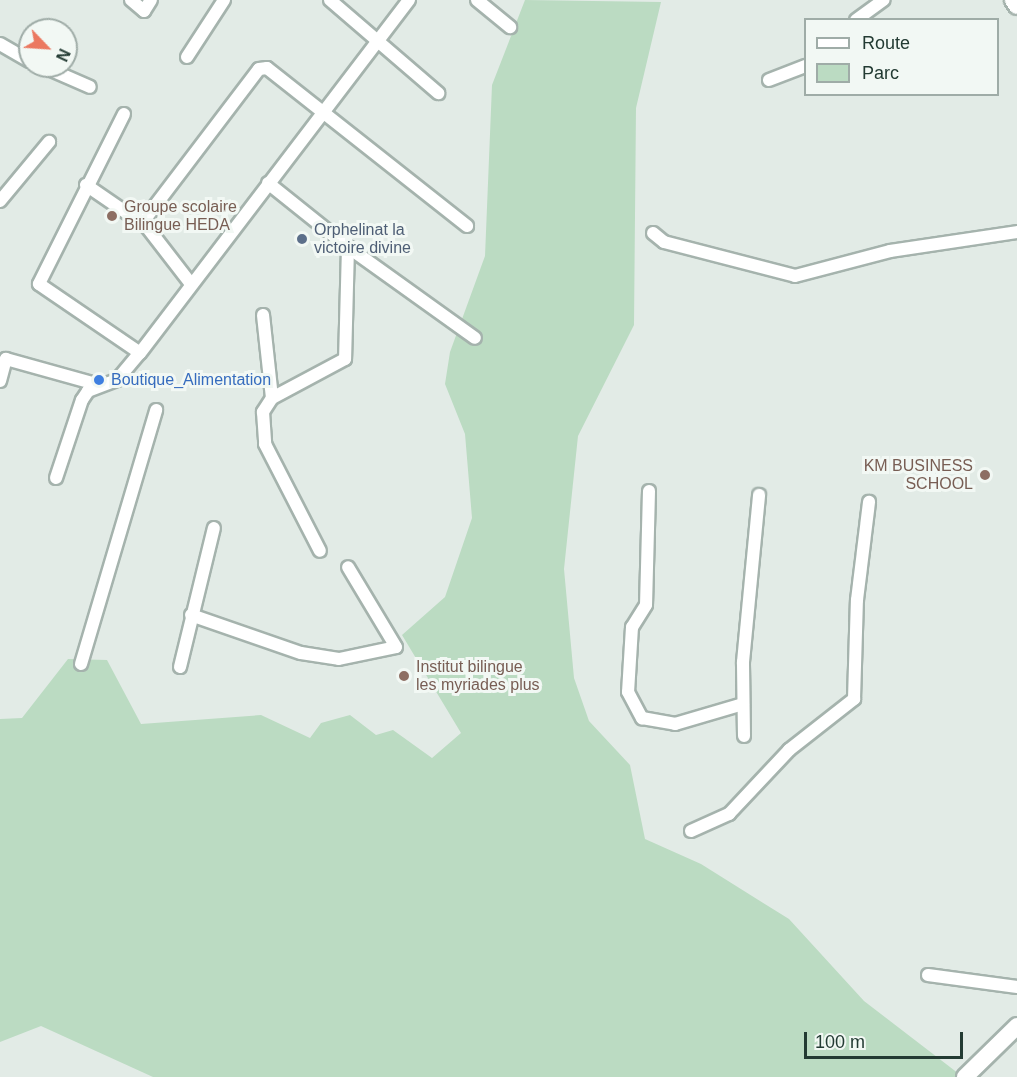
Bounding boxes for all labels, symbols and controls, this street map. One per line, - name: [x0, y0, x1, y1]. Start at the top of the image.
- north arrow: [18, 18, 78, 78]
- legend: [804, 18, 999, 96]
- text: Route: [862, 33, 910, 53]
- text: N: [53, 46, 73, 64]
- text: Parc: [862, 63, 899, 83]
- place label: Groupe scolaire Bilingue HEDA: [124, 197, 237, 235]
- marker: Groupe scolaire Bilingue HEDA: [105, 209, 119, 223]
- place label: Orphelinat la victoire divine: [314, 220, 411, 258]
- marker: Orphelinat la victoire divine: [295, 232, 309, 246]
- place label: Boutique_Alimentation: [111, 370, 271, 390]
- marker: Boutique_Alimentation: [92, 373, 106, 387]
- place label: KM BUSINESS SCHOOL: [864, 456, 973, 494]
- marker: KM BUSINESS SCHOOL: [978, 468, 992, 482]
- place label: Institut bilingue les myriades plus: [416, 657, 540, 695]
- marker: Institut bilingue les myriades plus: [397, 669, 411, 683]
- scale bar: [807, 1020, 966, 1058]
- text: 100 m: [815, 1032, 865, 1052]

